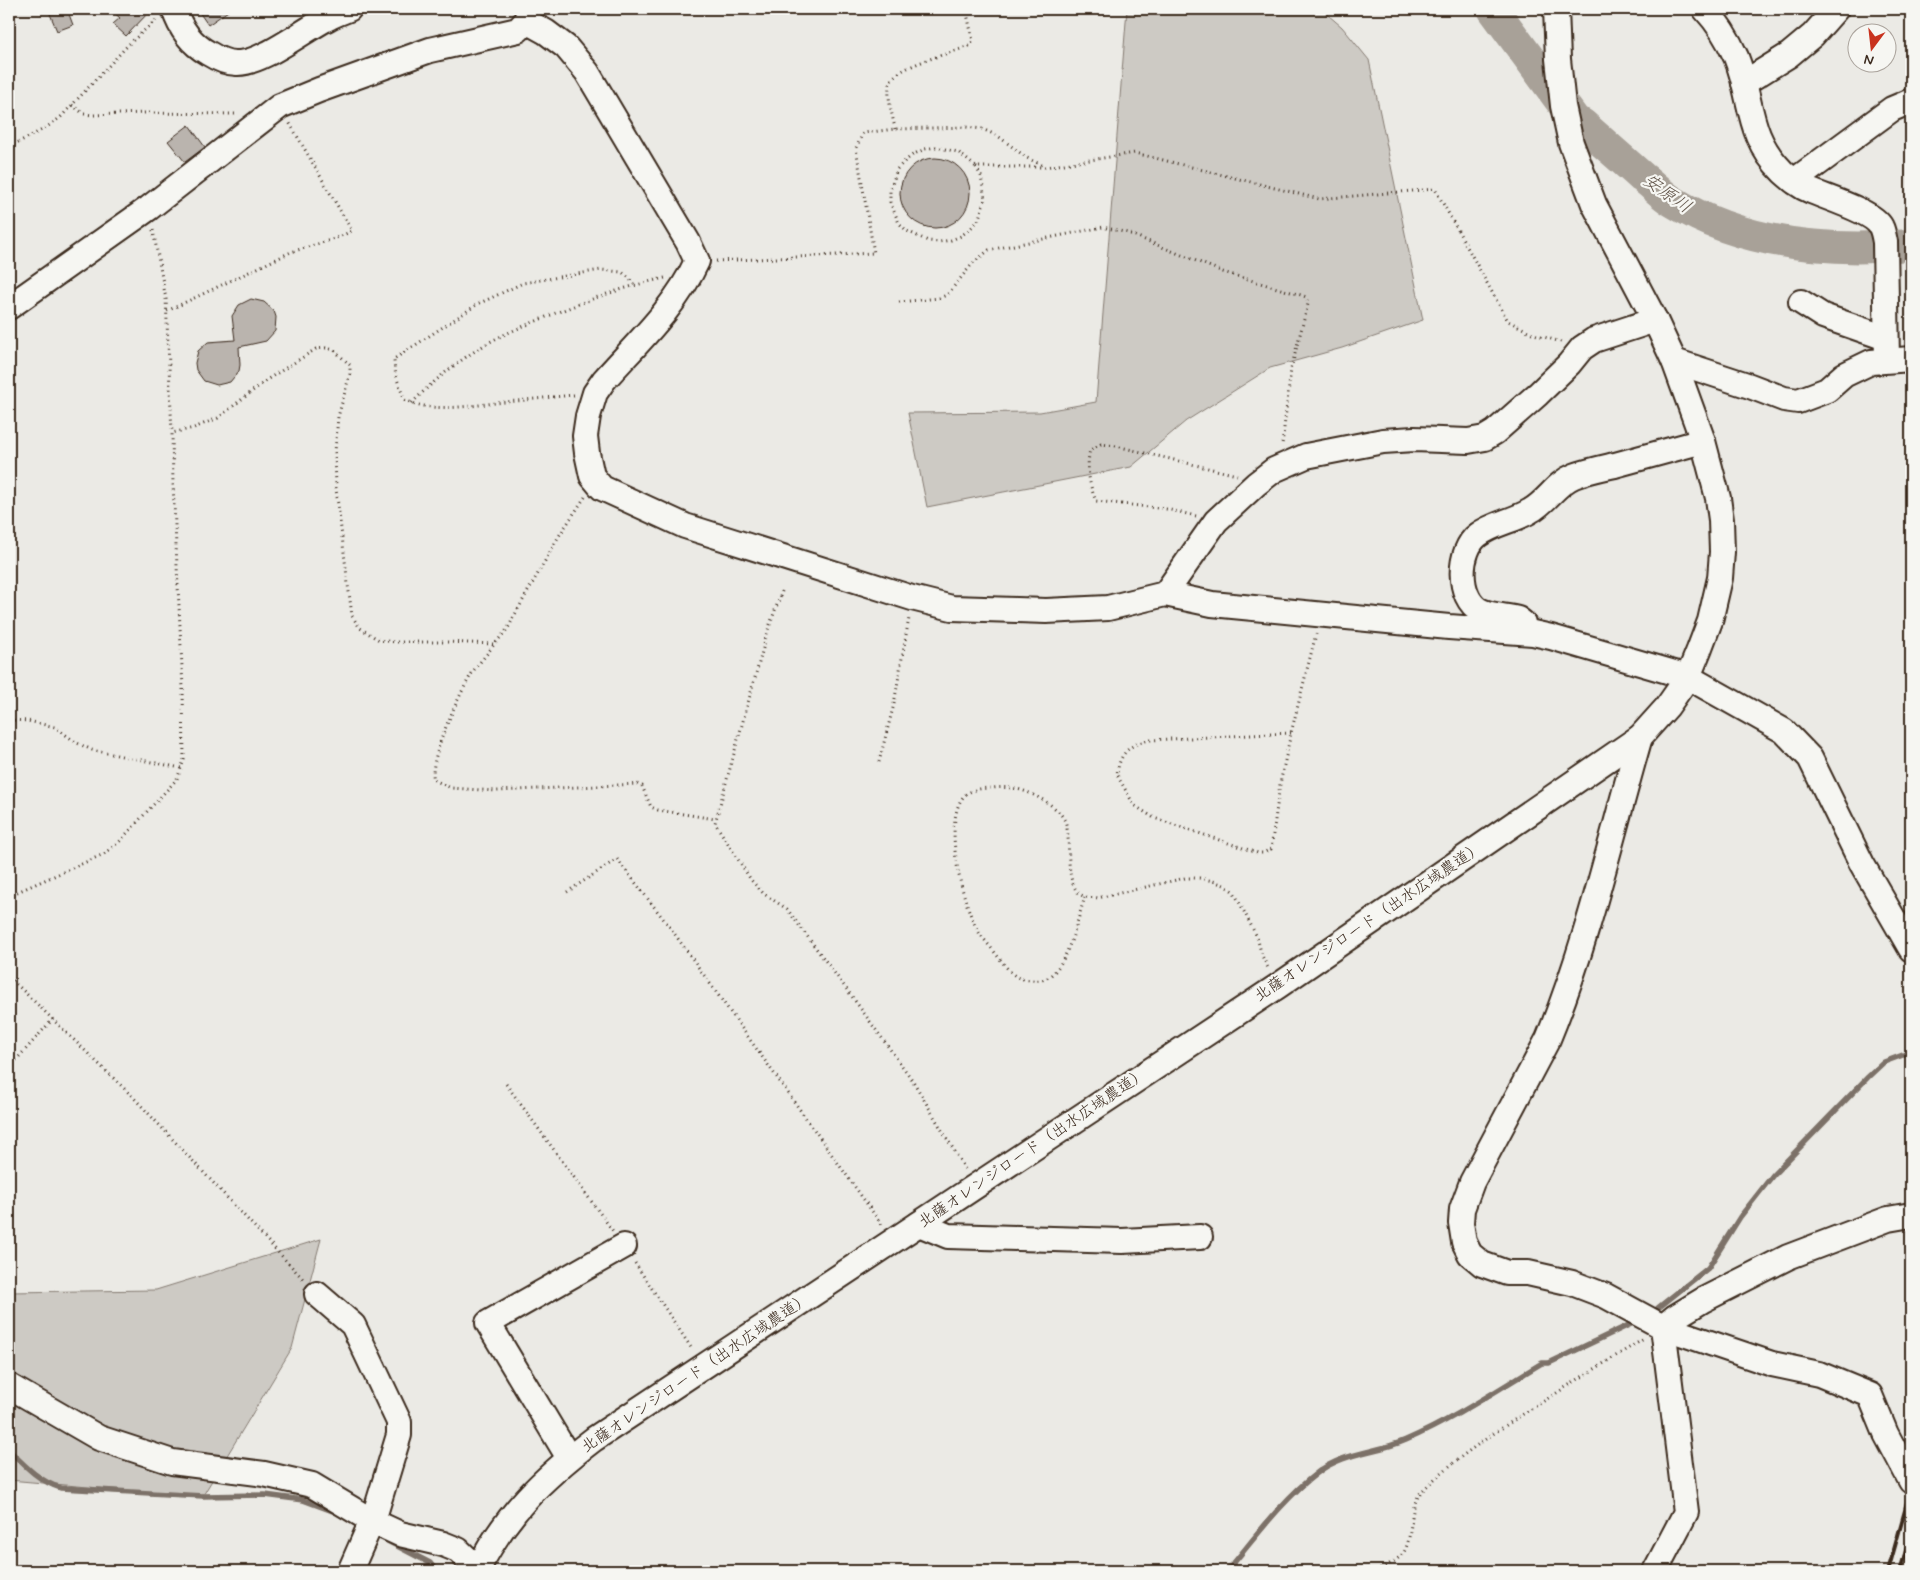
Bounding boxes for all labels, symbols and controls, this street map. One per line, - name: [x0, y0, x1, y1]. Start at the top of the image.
- north arrow: [1848, 22, 1898, 72]
- text: N: [1862, 50, 1876, 69]
- water label: 安原川: [1638, 169, 1696, 219]
- street label: 北薩オレンジロード（出水広域農道）: [1250, 837, 1488, 1007]
- street label: 北薩オレンジロード（出水広域農道）: [914, 1063, 1152, 1233]
- street label: 北薩オレンジロード（出水広域農道）: [577, 1288, 815, 1458]

